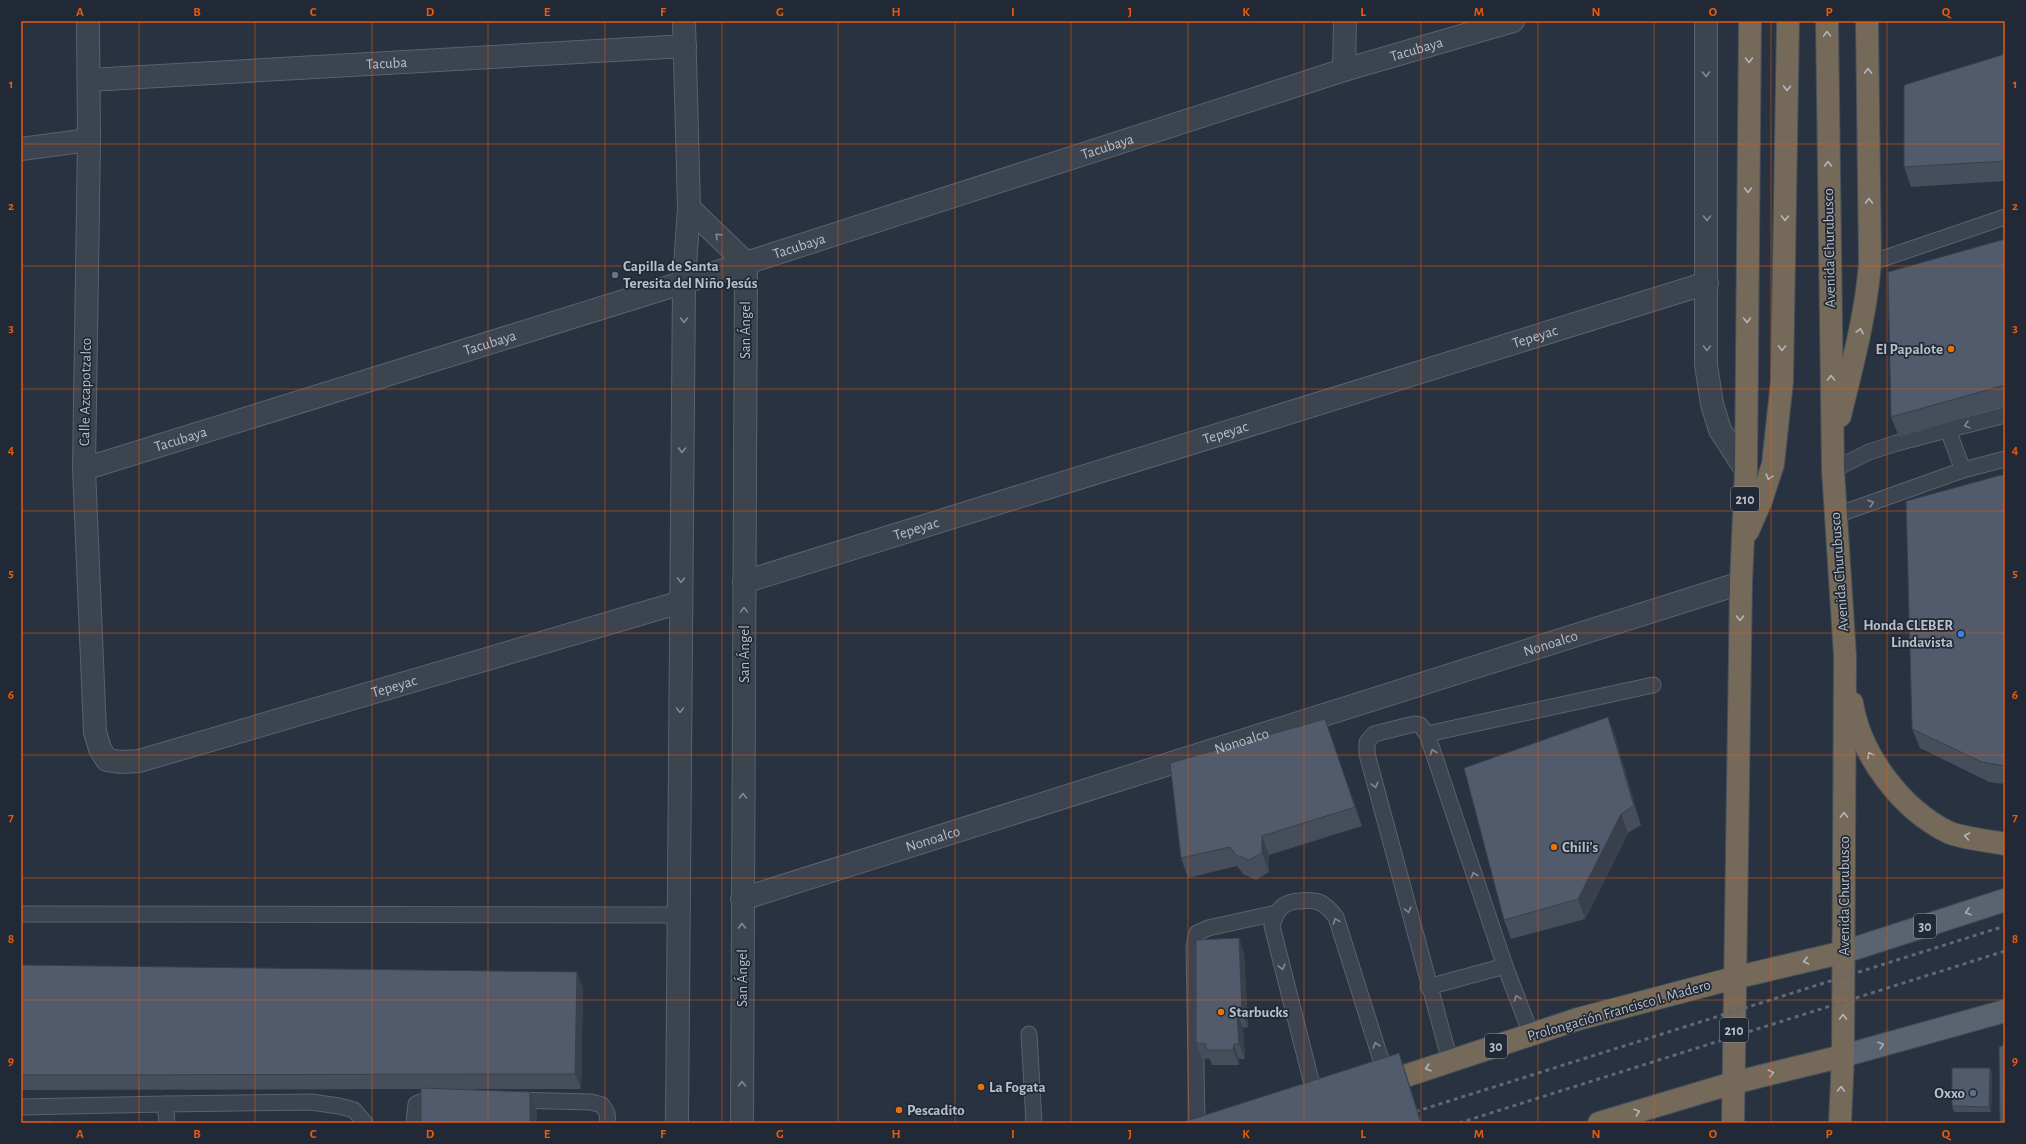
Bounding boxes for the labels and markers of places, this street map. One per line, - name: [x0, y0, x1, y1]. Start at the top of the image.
- place label: Capilla de Santa Teresita del Niño Jesús: [623, 259, 758, 291]
- marker: Capilla de Santa Teresita del Niño Jesús: [610, 270, 620, 280]
- place label: El Papalote: [1875, 342, 1943, 357]
- marker: El Papalote: [1946, 344, 1956, 354]
- place label: Honda CLEBER Lindavista: [1863, 618, 1953, 650]
- marker: Honda CLEBER Lindavista: [1956, 629, 1966, 639]
- place label: Chili's: [1562, 840, 1599, 855]
- marker: Chili's: [1549, 842, 1559, 852]
- place label: Starbucks: [1229, 1005, 1289, 1020]
- marker: Starbucks: [1216, 1007, 1226, 1017]
- place label: La Fogata: [989, 1080, 1046, 1095]
- marker: La Fogata: [976, 1082, 986, 1092]
- place label: Oxxo: [1934, 1086, 1965, 1101]
- marker: Oxxo: [1968, 1088, 1978, 1098]
- place label: Pescadito: [907, 1103, 965, 1118]
- marker: Pescadito: [894, 1105, 904, 1115]

